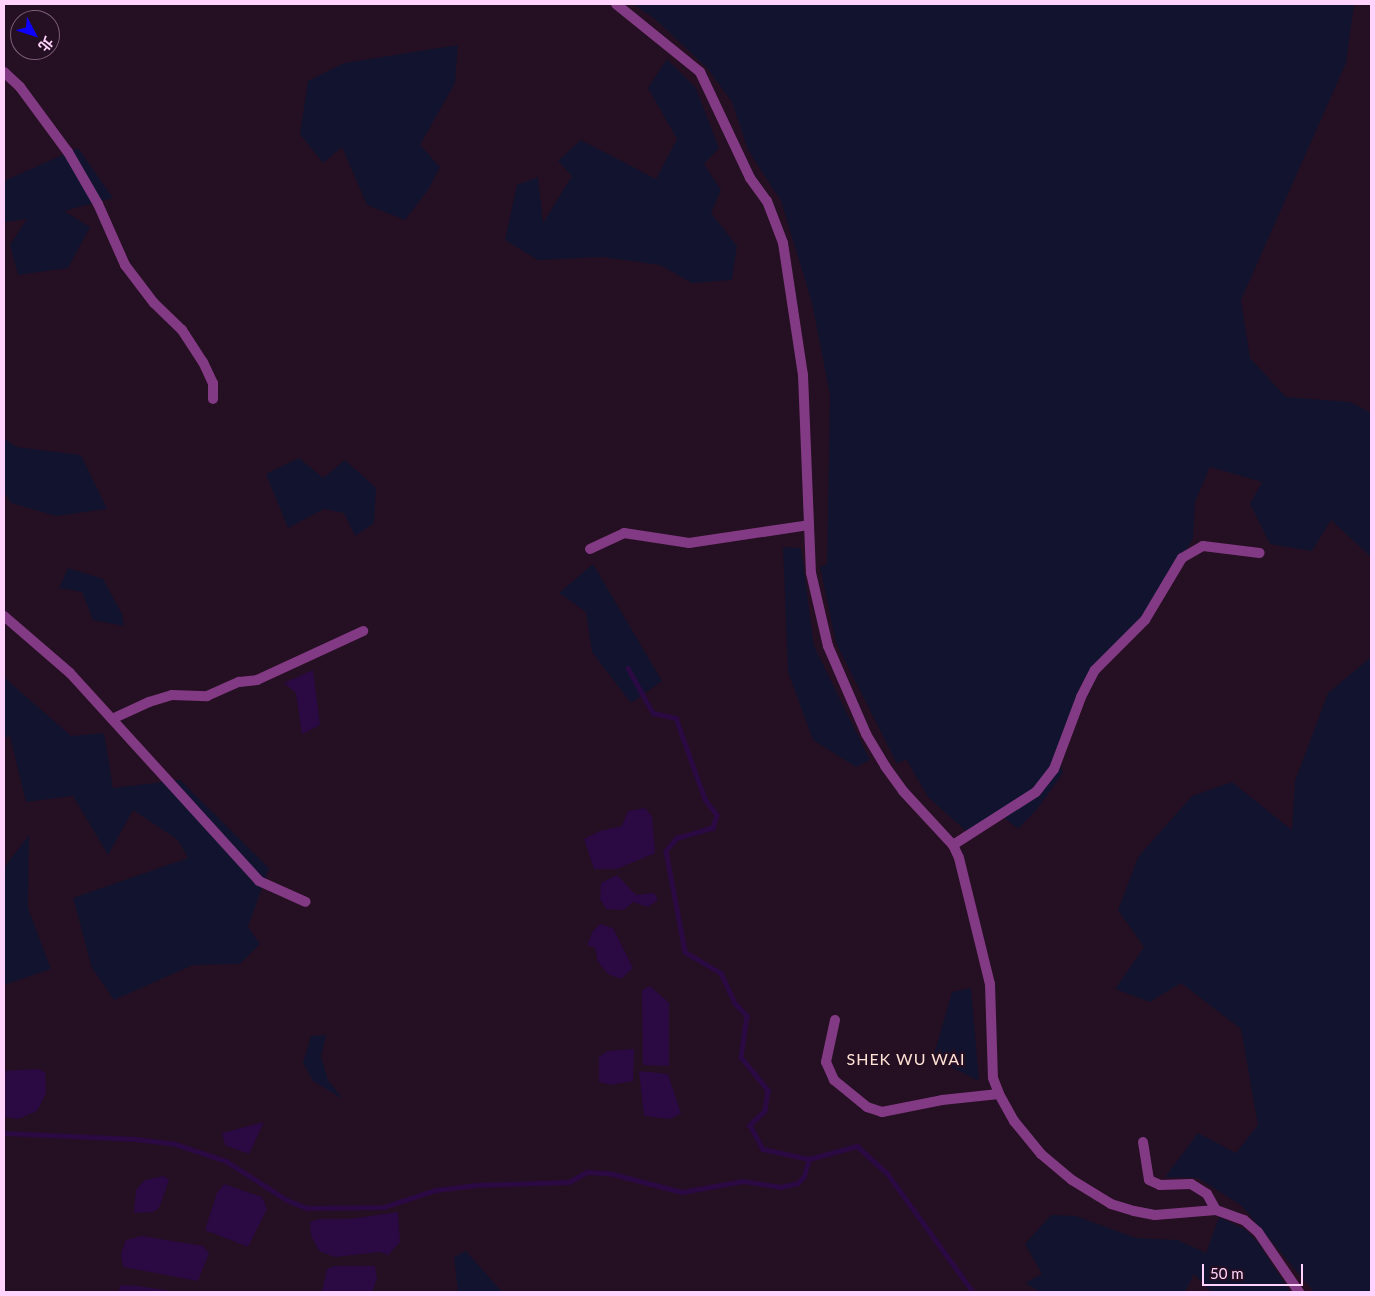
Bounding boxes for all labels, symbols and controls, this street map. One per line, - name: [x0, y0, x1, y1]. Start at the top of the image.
- north arrow: [10, 10, 60, 60]
- text: 北: [35, 33, 57, 55]
- district label: SHEK WU WAI: [845, 1049, 967, 1069]
- scale bar: [1205, 1254, 1306, 1286]
- text: 50 m: [1210, 1264, 1244, 1282]

